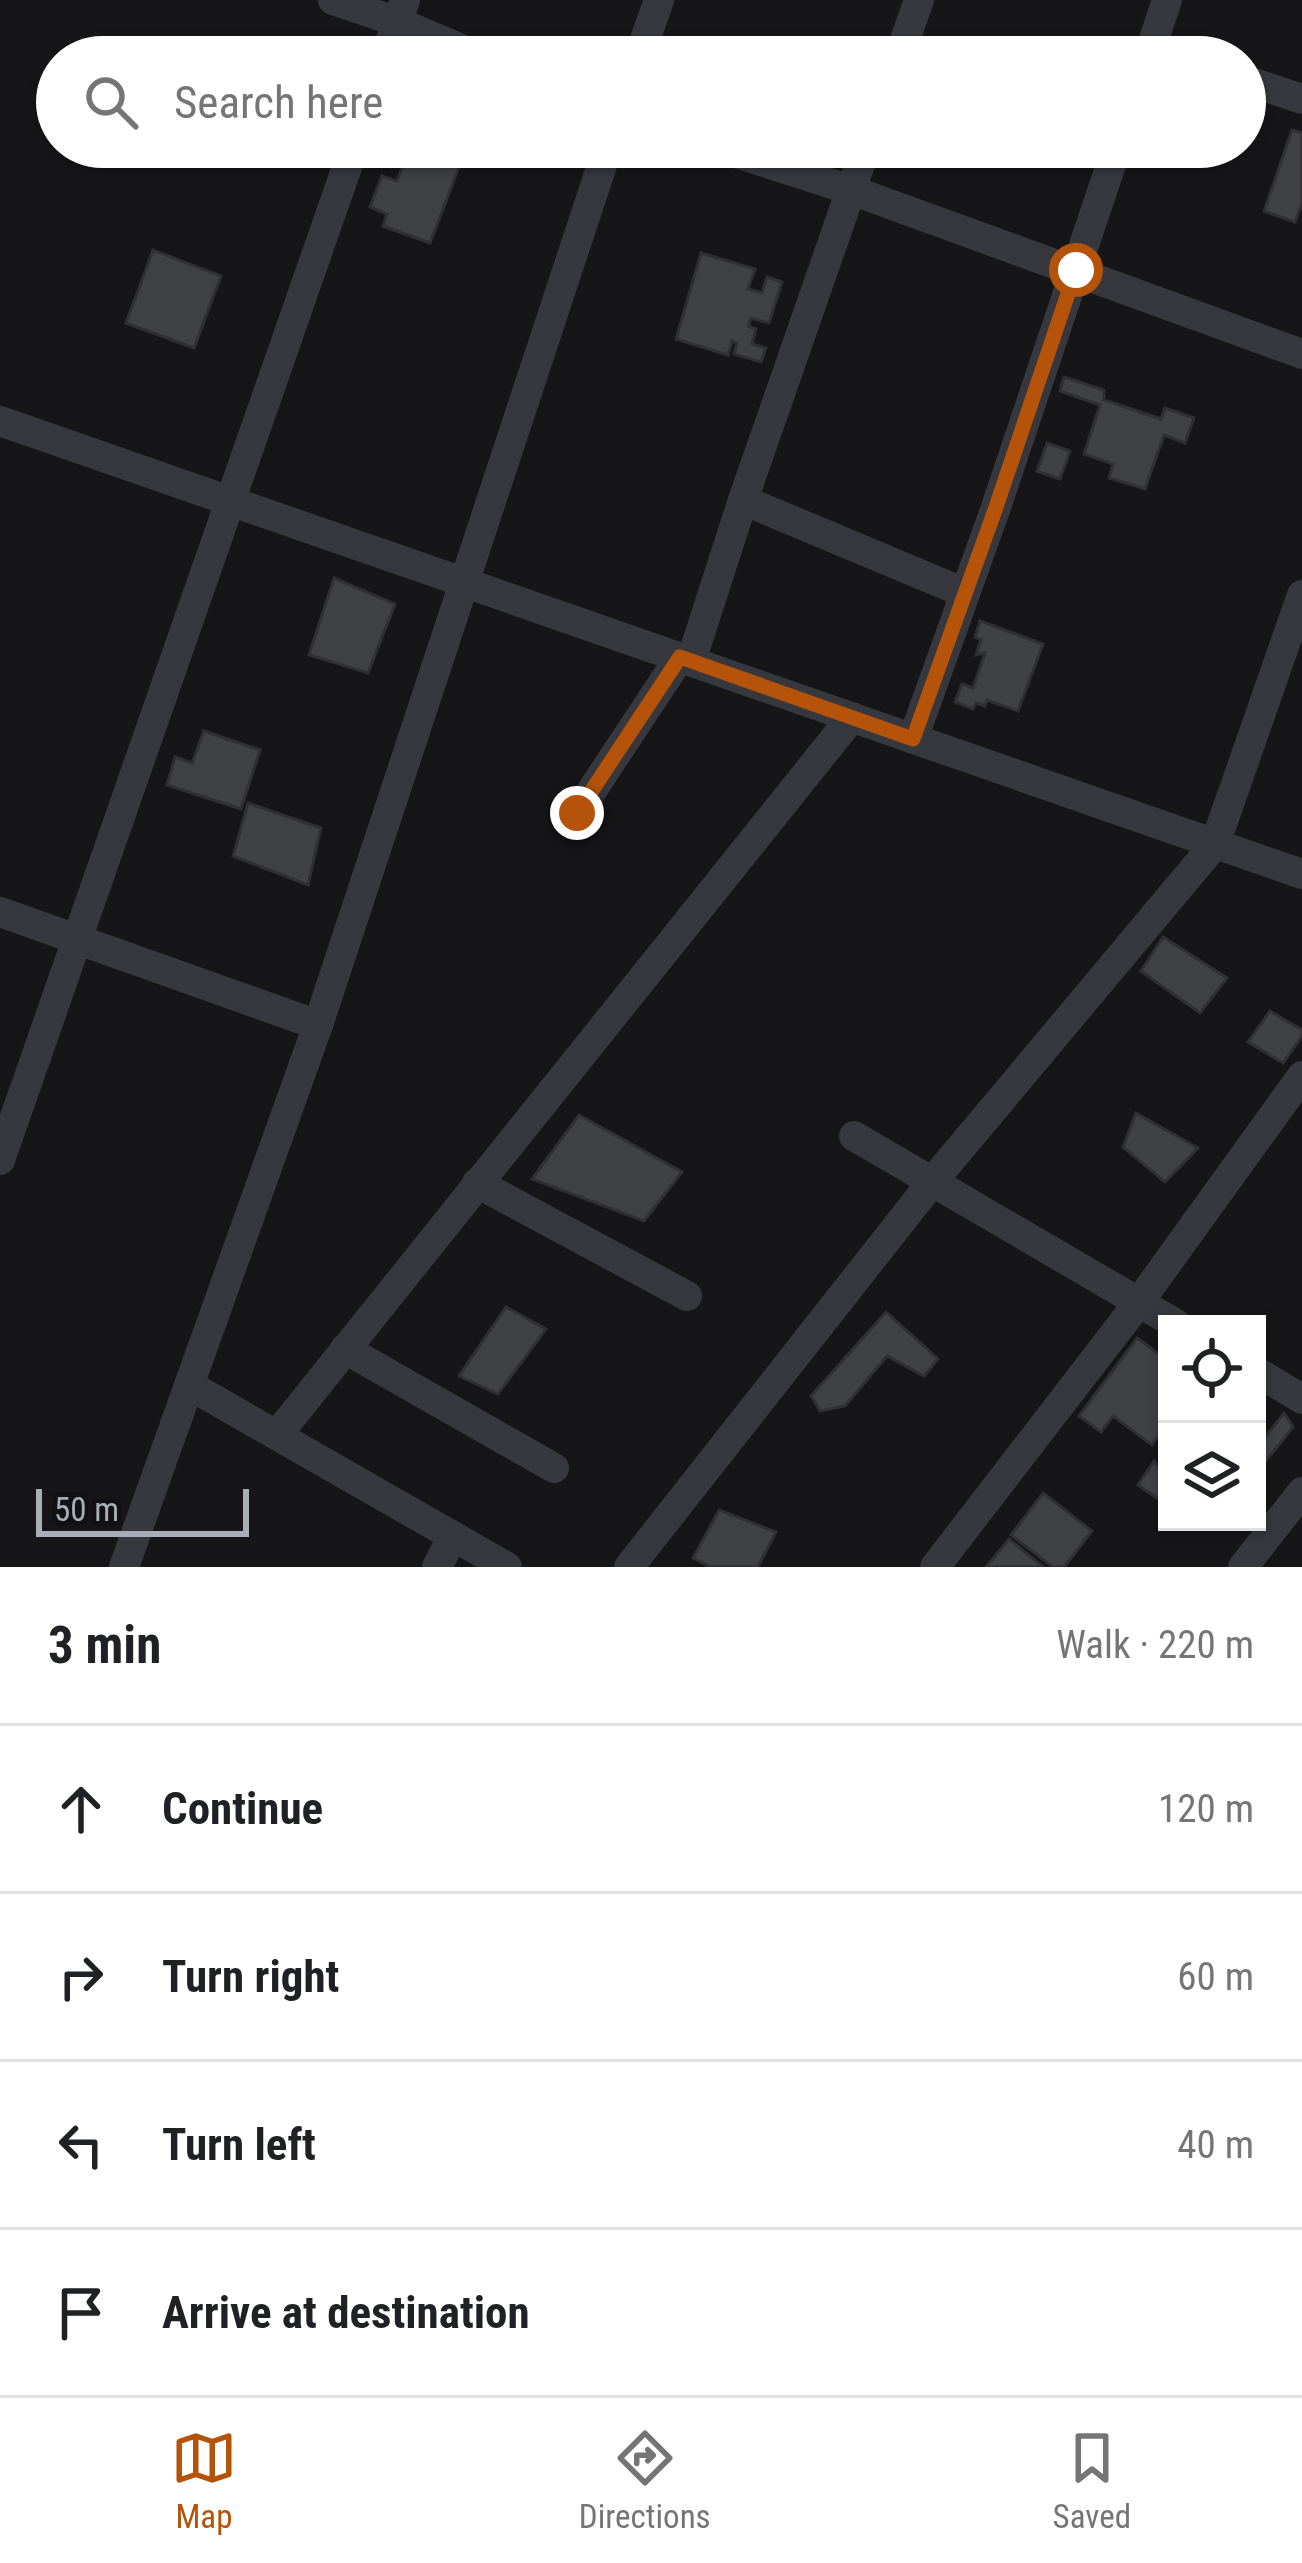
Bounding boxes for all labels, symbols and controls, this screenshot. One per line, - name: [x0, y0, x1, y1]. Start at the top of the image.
- search box: [36, 36, 1266, 168]
- icon: search: [78, 69, 144, 135]
- text: Search here: [174, 76, 383, 129]
- route start: [1049, 243, 1103, 297]
- route end: [550, 786, 604, 840]
- map controls: [1158, 1315, 1266, 1531]
- button: locate: [1158, 1315, 1266, 1423]
- button: layers: [1158, 1423, 1266, 1531]
- scale bar: [36, 1483, 249, 1536]
- text: 50 m: [54, 1490, 119, 1529]
- text: 3 min: [48, 1616, 161, 1675]
- text: Walk · 220 m: [1056, 1622, 1254, 1668]
- icon: ahead: [48, 1776, 114, 1842]
- text: Continue: [162, 1782, 323, 1835]
- text: 120 m: [1158, 1786, 1254, 1832]
- icon: right: [48, 1944, 114, 2010]
- text: Turn right: [162, 1950, 339, 2003]
- text: 60 m: [1177, 1954, 1254, 2000]
- icon: left: [48, 2112, 114, 2178]
- text: Turn left: [162, 2118, 316, 2171]
- text: 40 m: [1177, 2122, 1254, 2168]
- icon: arrive: [48, 2280, 114, 2346]
- text: Arrive at destination: [162, 2286, 530, 2339]
- tab: Map: [171, 2425, 237, 2536]
- tab: Directions: [579, 2425, 711, 2536]
- tab: Saved: [1053, 2425, 1131, 2536]

